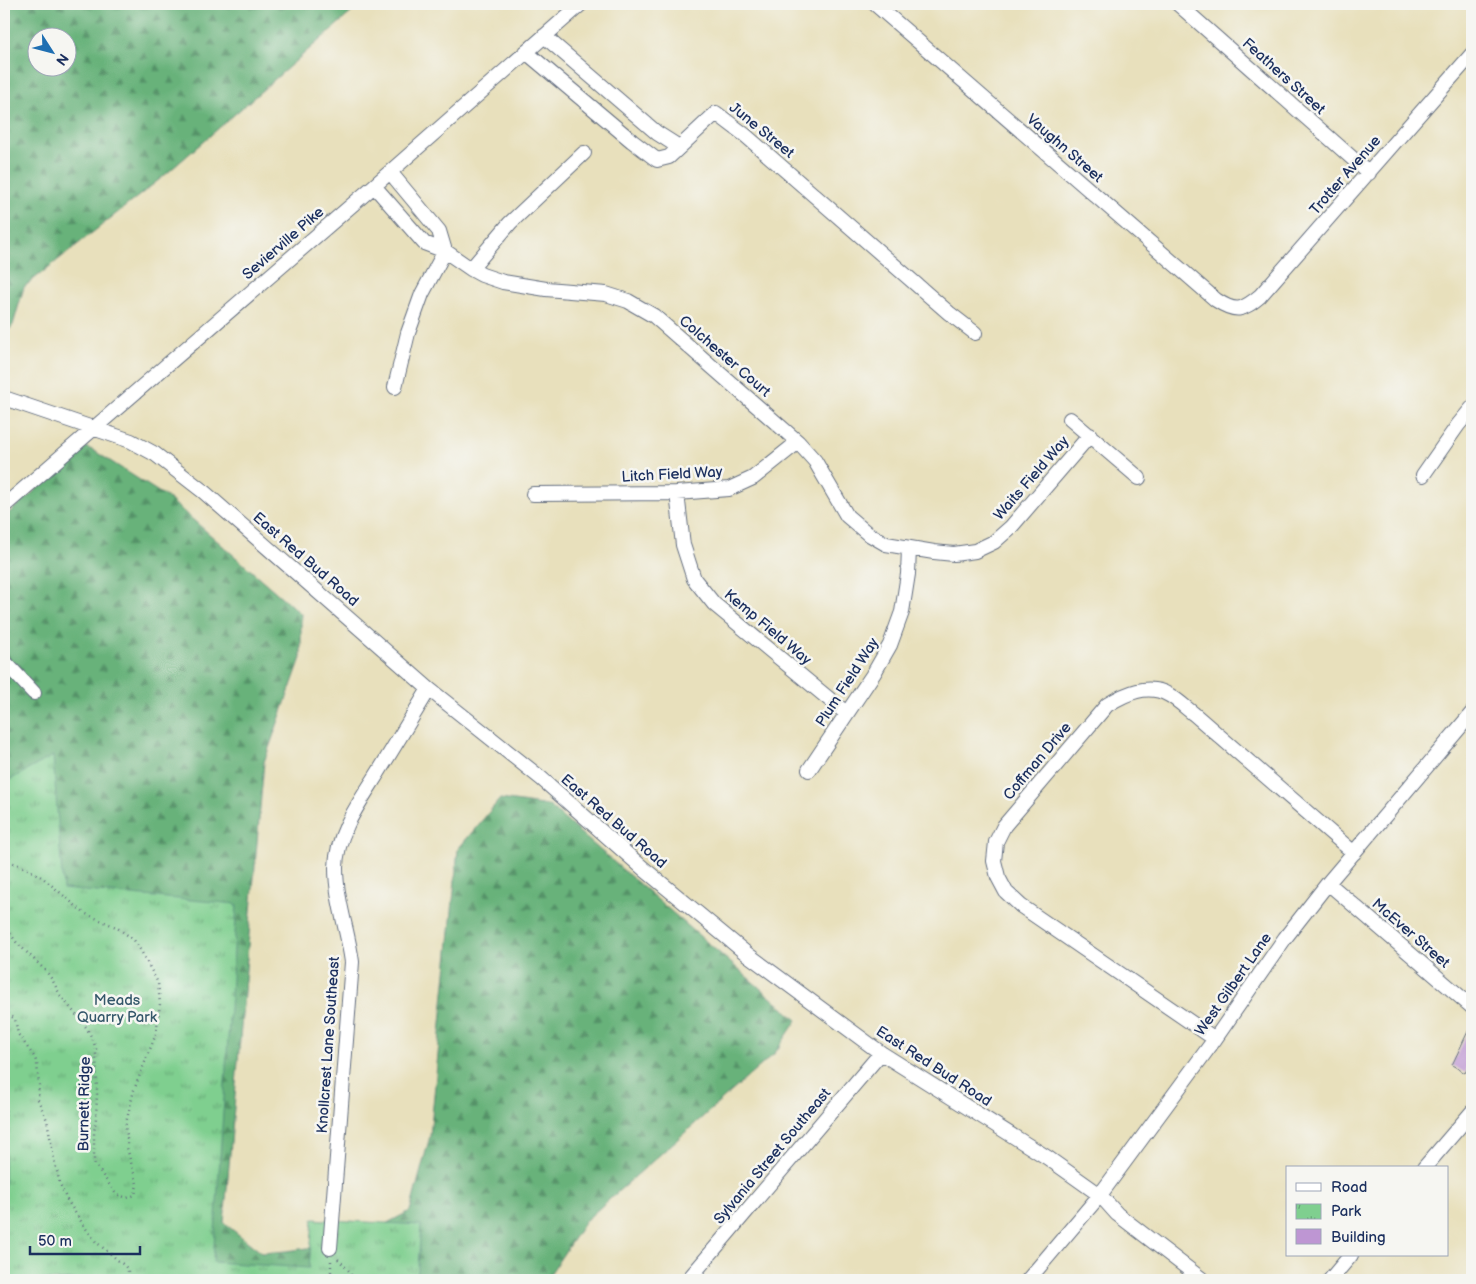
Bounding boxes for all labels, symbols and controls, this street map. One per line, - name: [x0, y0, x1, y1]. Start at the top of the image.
- north arrow: [28, 28, 78, 78]
- street label: Feathers Street: [1238, 34, 1329, 119]
- text: N: [52, 50, 72, 69]
- street label: June Street: [725, 98, 798, 163]
- street label: Vaughn Street: [1022, 110, 1107, 187]
- street label: Trotter Avenue: [1306, 132, 1385, 219]
- street label: Sevierville Pike: [239, 203, 328, 284]
- street label: Colchester Court: [675, 311, 775, 402]
- street label: Waits Field Way: [990, 432, 1073, 524]
- street label: Litch Field Way: [621, 462, 723, 487]
- street label: East Red Bud Road: [249, 508, 363, 611]
- street label: Kemp Field Way: [720, 585, 815, 670]
- street label: Plum Field Way: [812, 634, 883, 730]
- street label: Coffman Drive: [999, 718, 1076, 804]
- street label: East Red Bud Road: [557, 770, 671, 873]
- street label: McEver Street: [1368, 894, 1454, 973]
- street label: West Gilbert Lane: [1191, 929, 1276, 1040]
- street label: Knollcrest Lane Southeast: [313, 956, 344, 1134]
- park label: Meads Quarry Park: [77, 991, 158, 1027]
- street label: East Red Bud Road: [872, 1022, 995, 1111]
- street label: Burnett Ridge: [74, 1056, 95, 1152]
- street label: Sylvania Street Southeast: [710, 1084, 835, 1228]
- legend: [1286, 1166, 1448, 1256]
- text: Road: [1331, 1178, 1367, 1197]
- text: Park: [1331, 1202, 1362, 1221]
- scale bar: [30, 1224, 140, 1256]
- text: Building: [1331, 1228, 1386, 1247]
- text: 50 m: [38, 1232, 72, 1251]

